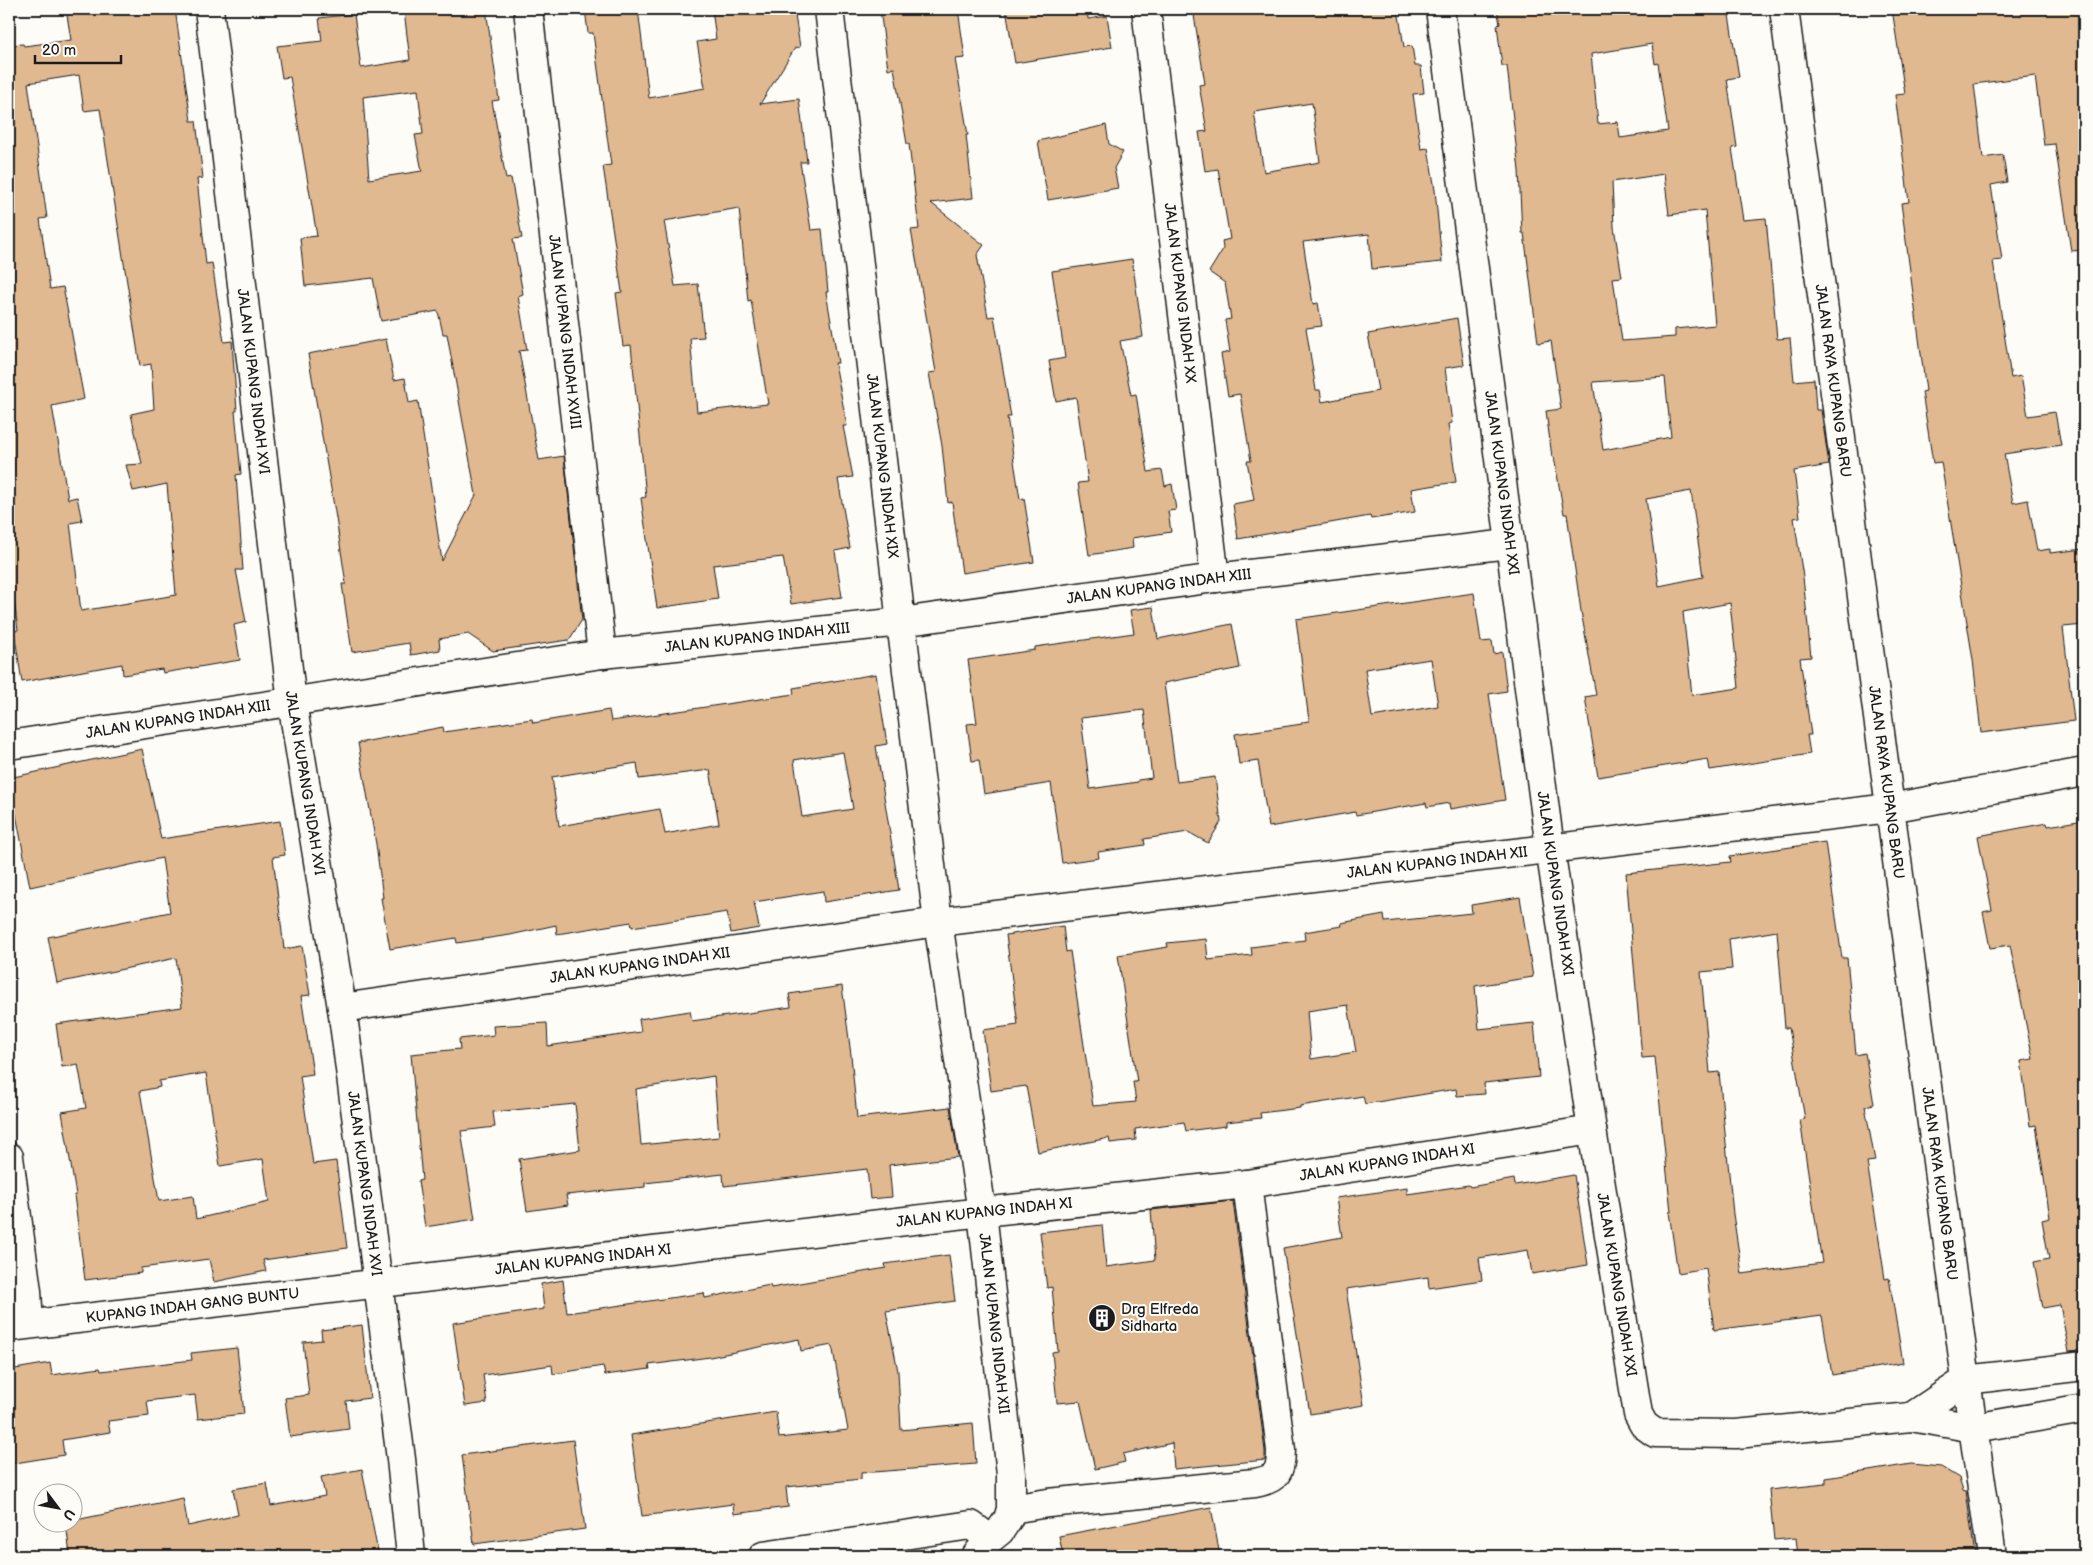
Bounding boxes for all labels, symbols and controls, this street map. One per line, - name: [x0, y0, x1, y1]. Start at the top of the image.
- scale bar: [35, 32, 121, 64]
- text: 20 m: [42, 41, 76, 60]
- street label: JALAN KUPANG INDAH XX: [1160, 202, 1201, 384]
- street label: JALAN KUPANG INDAH XVIII: [544, 233, 586, 431]
- street label: JALAN RAYA KUPANG BARU: [1811, 283, 1856, 478]
- street label: JALAN KUPANG INDAH XVI: [233, 288, 274, 475]
- street label: JALAN KUPANG INDAH XIX: [862, 372, 903, 560]
- street label: JALAN KUPANG INDAH XXI: [1481, 390, 1524, 577]
- street label: JALAN KUPANG INDAH XIII: [1065, 564, 1253, 608]
- street label: JALAN KUPANG INDAH XIII: [663, 618, 851, 657]
- street label: JALAN RAYA KUPANG BARU: [1864, 684, 1909, 880]
- street label: JALAN KUPANG INDAH XVI: [281, 690, 330, 877]
- street label: JALAN KUPANG INDAH XIII: [84, 695, 272, 743]
- street label: JALAN KUPANG INDAH XXI: [1533, 790, 1578, 977]
- street label: JALAN KUPANG INDAH XII: [1346, 842, 1529, 882]
- street label: JALAN KUPANG INDAH XII: [549, 943, 732, 987]
- street label: JALAN RAYA KUPANG BARU: [1918, 1086, 1962, 1281]
- street label: JALAN KUPANG INDAH XVI: [343, 1090, 387, 1278]
- street label: JALAN KUPANG INDAH XI: [1298, 1139, 1476, 1185]
- street label: JALAN KUPANG INDAH XXI: [1593, 1191, 1641, 1378]
- street label: JALAN KUPANG INDAH XI: [895, 1193, 1074, 1232]
- street label: JALAN KUPANG INDAH XII: [975, 1232, 1014, 1415]
- street label: JALAN KUPANG INDAH XI: [494, 1239, 672, 1279]
- street label: KUPANG INDAH GANG BUNTU: [85, 1283, 301, 1327]
- place label: Drg Elfreda Sidharta: [1121, 1300, 1199, 1336]
- building icon: Drg Elfreda Sidharta: [1087, 1303, 1117, 1333]
- north arrow: [32, 1482, 82, 1532]
- text: U: [59, 1506, 78, 1523]

